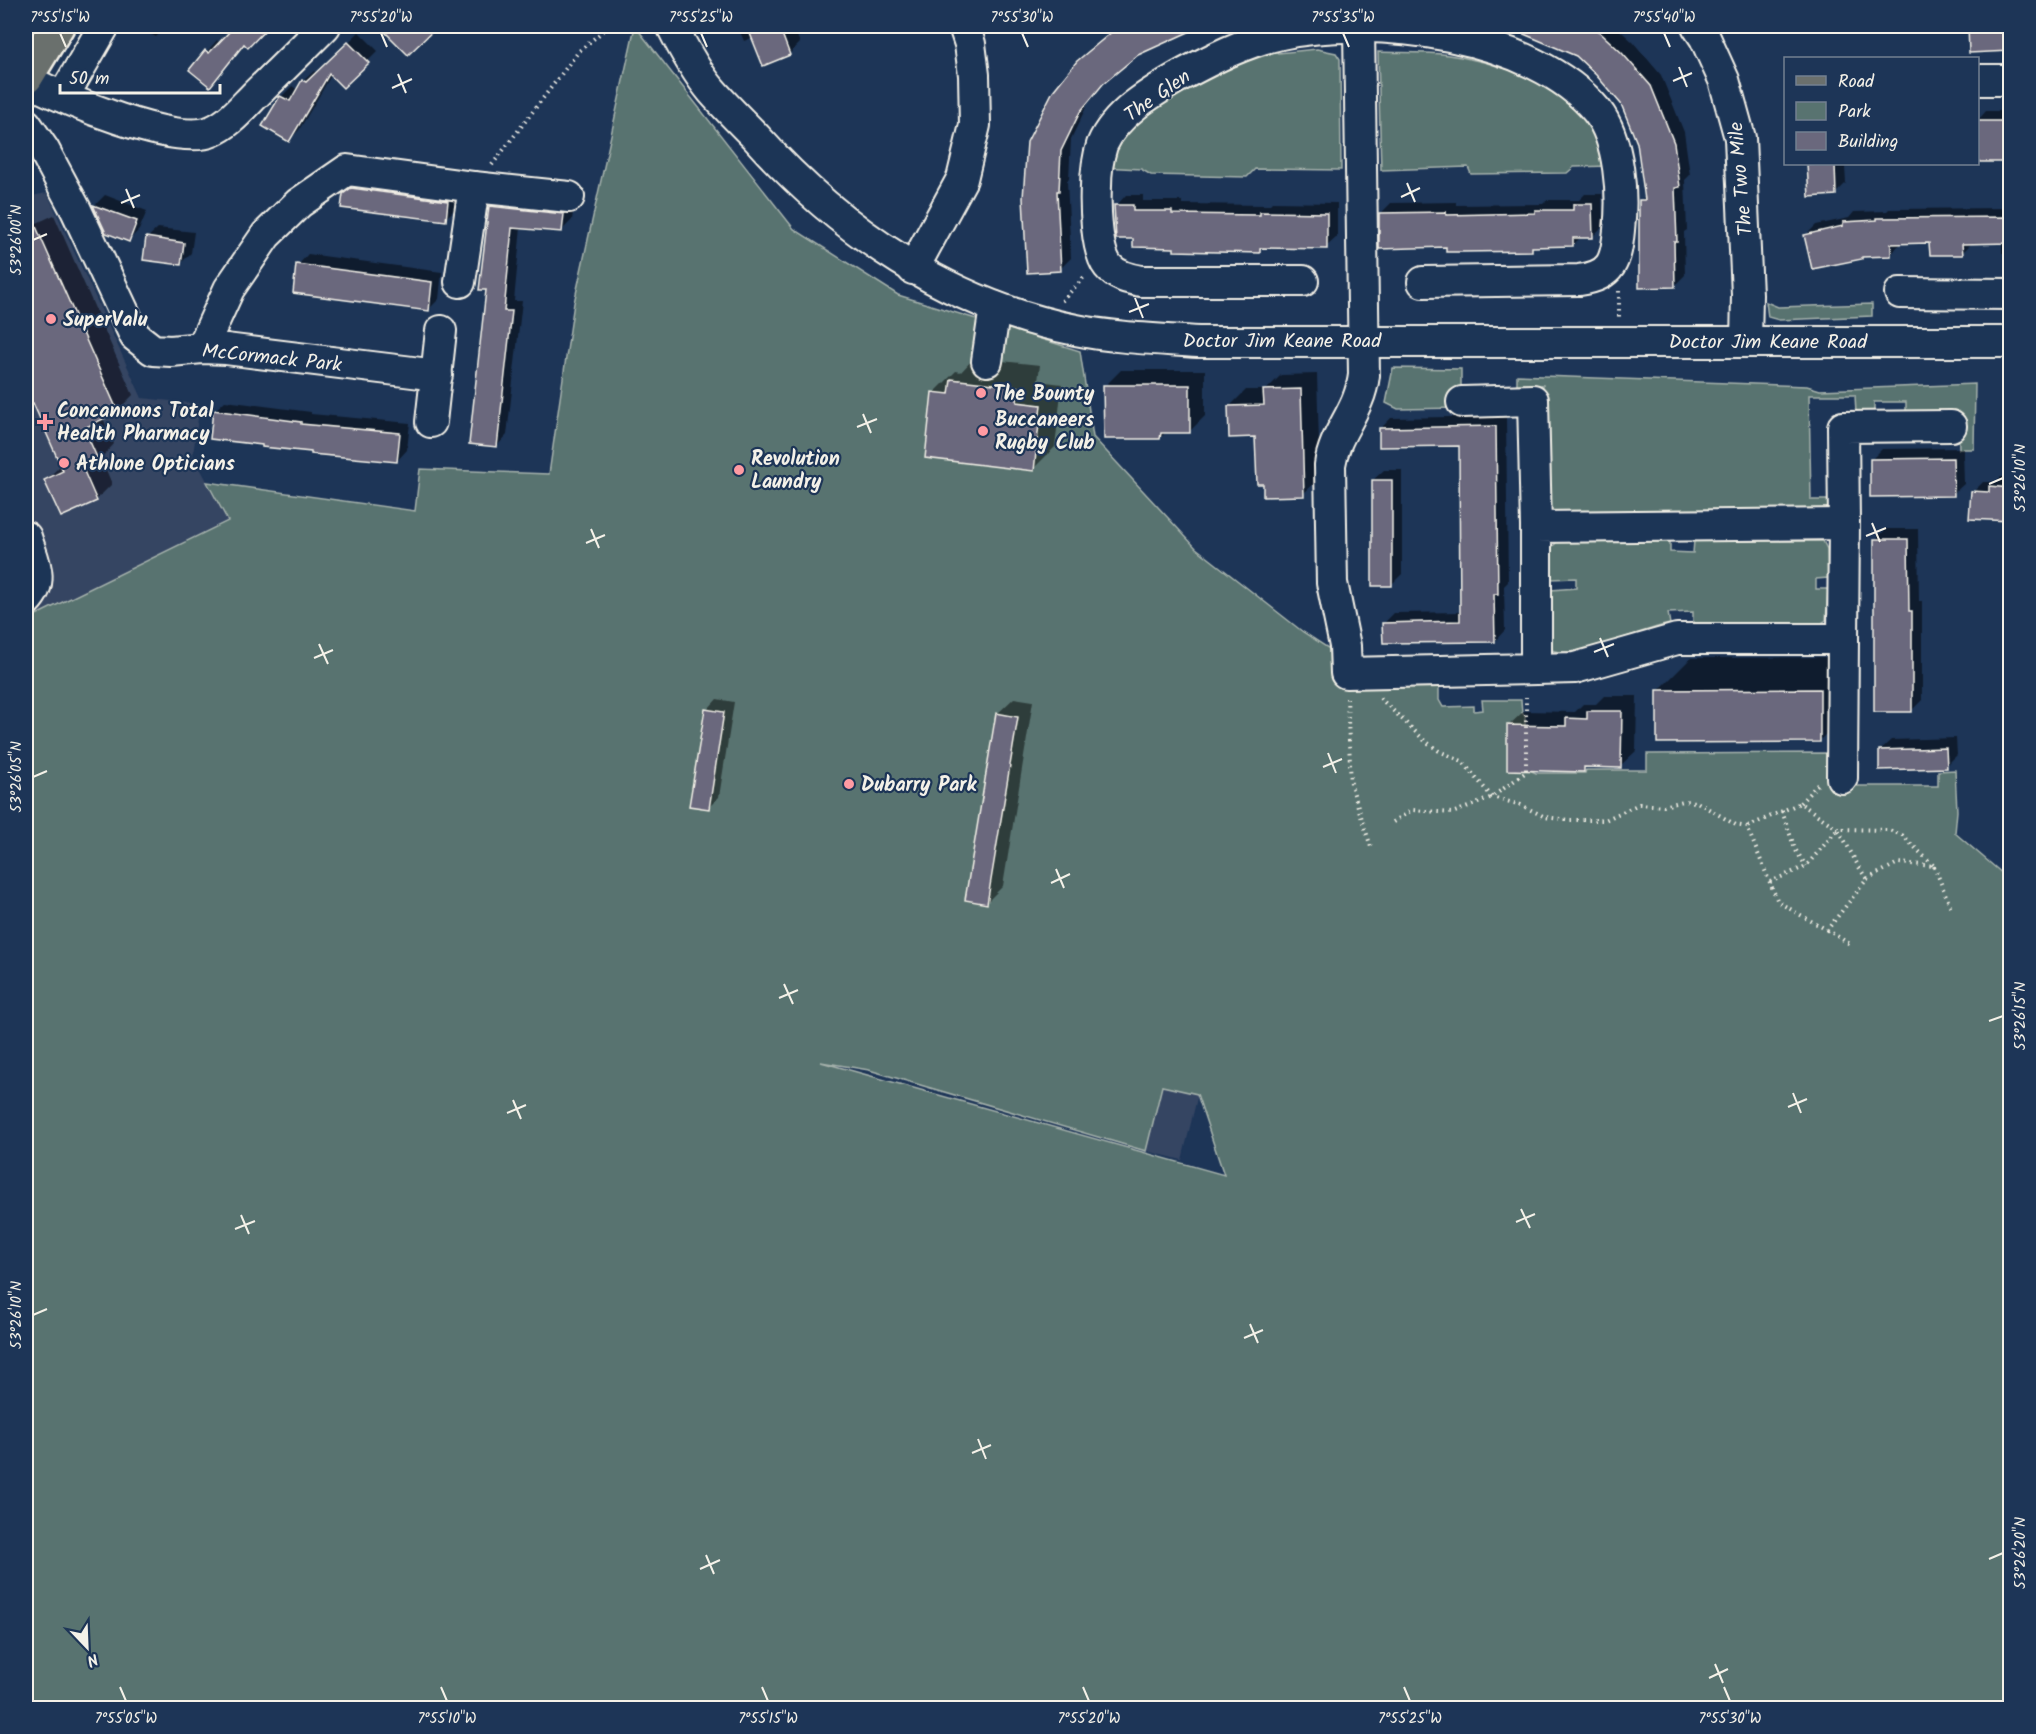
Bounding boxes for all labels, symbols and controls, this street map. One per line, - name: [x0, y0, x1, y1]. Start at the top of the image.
- text: 7°55'15"W: [30, 6, 90, 30]
- text: 7°55'20"W: [349, 6, 413, 30]
- text: 7°55'25"W: [669, 6, 733, 30]
- text: 7°55'30"W: [990, 6, 1054, 30]
- text: 7°55'35"W: [1311, 6, 1375, 30]
- text: 7°55'40"W: [1633, 6, 1696, 30]
- scale bar: [60, 57, 220, 95]
- legend: [1784, 57, 1979, 165]
- street label: The Glen: [1118, 62, 1198, 131]
- text: 50 m: [69, 65, 109, 94]
- text: Road: [1838, 68, 1875, 97]
- text: Park: [1838, 98, 1871, 127]
- street label: The Two Mile: [1721, 121, 1763, 237]
- text: Building: [1838, 128, 1898, 157]
- text: 53°26'00"N: [5, 204, 29, 276]
- place label: SuperValu: [63, 305, 148, 337]
- marker: SuperValu: [44, 312, 58, 326]
- street label: Doctor Jim Keane Road: [1183, 326, 1382, 358]
- street label: Doctor Jim Keane Road: [1669, 327, 1868, 359]
- street label: McCormack Park: [200, 336, 344, 382]
- place label: The Bounty: [993, 379, 1095, 411]
- marker: The Bounty: [974, 386, 988, 400]
- place label: Concannons Total Health Pharmacy: [57, 396, 214, 451]
- place label: Buccaneers Rugby Club: [995, 405, 1095, 460]
- marker: Concannons Total Health Pharmacy: [38, 415, 52, 429]
- marker: Buccaneers Rugby Club: [976, 424, 990, 438]
- place label: Revolution Laundry: [751, 444, 840, 499]
- text: 53°26'10"N: [2009, 444, 2033, 512]
- place label: Athlone Opticians: [76, 449, 235, 481]
- marker: Athlone Opticians: [57, 456, 71, 470]
- marker: Revolution Laundry: [732, 463, 746, 477]
- text: 53°26'05"N: [5, 741, 29, 813]
- place label: Dubarry Park: [861, 770, 978, 802]
- marker: Dubarry Park: [842, 777, 856, 791]
- text: 53°26'15"N: [2009, 982, 2033, 1050]
- text: 53°26'10"N: [5, 1281, 29, 1349]
- text: 53°26'20"N: [2009, 1517, 2033, 1589]
- north arrow: [57, 1617, 117, 1677]
- text: N: [83, 1646, 102, 1673]
- text: 7°55'05"W: [95, 1707, 158, 1731]
- text: 7°55'10"W: [417, 1707, 477, 1731]
- text: 7°55'15"W: [738, 1707, 798, 1731]
- text: 7°55'20"W: [1057, 1707, 1121, 1731]
- text: 7°55'25"W: [1378, 1707, 1442, 1731]
- text: 7°55'30"W: [1698, 1707, 1762, 1731]

